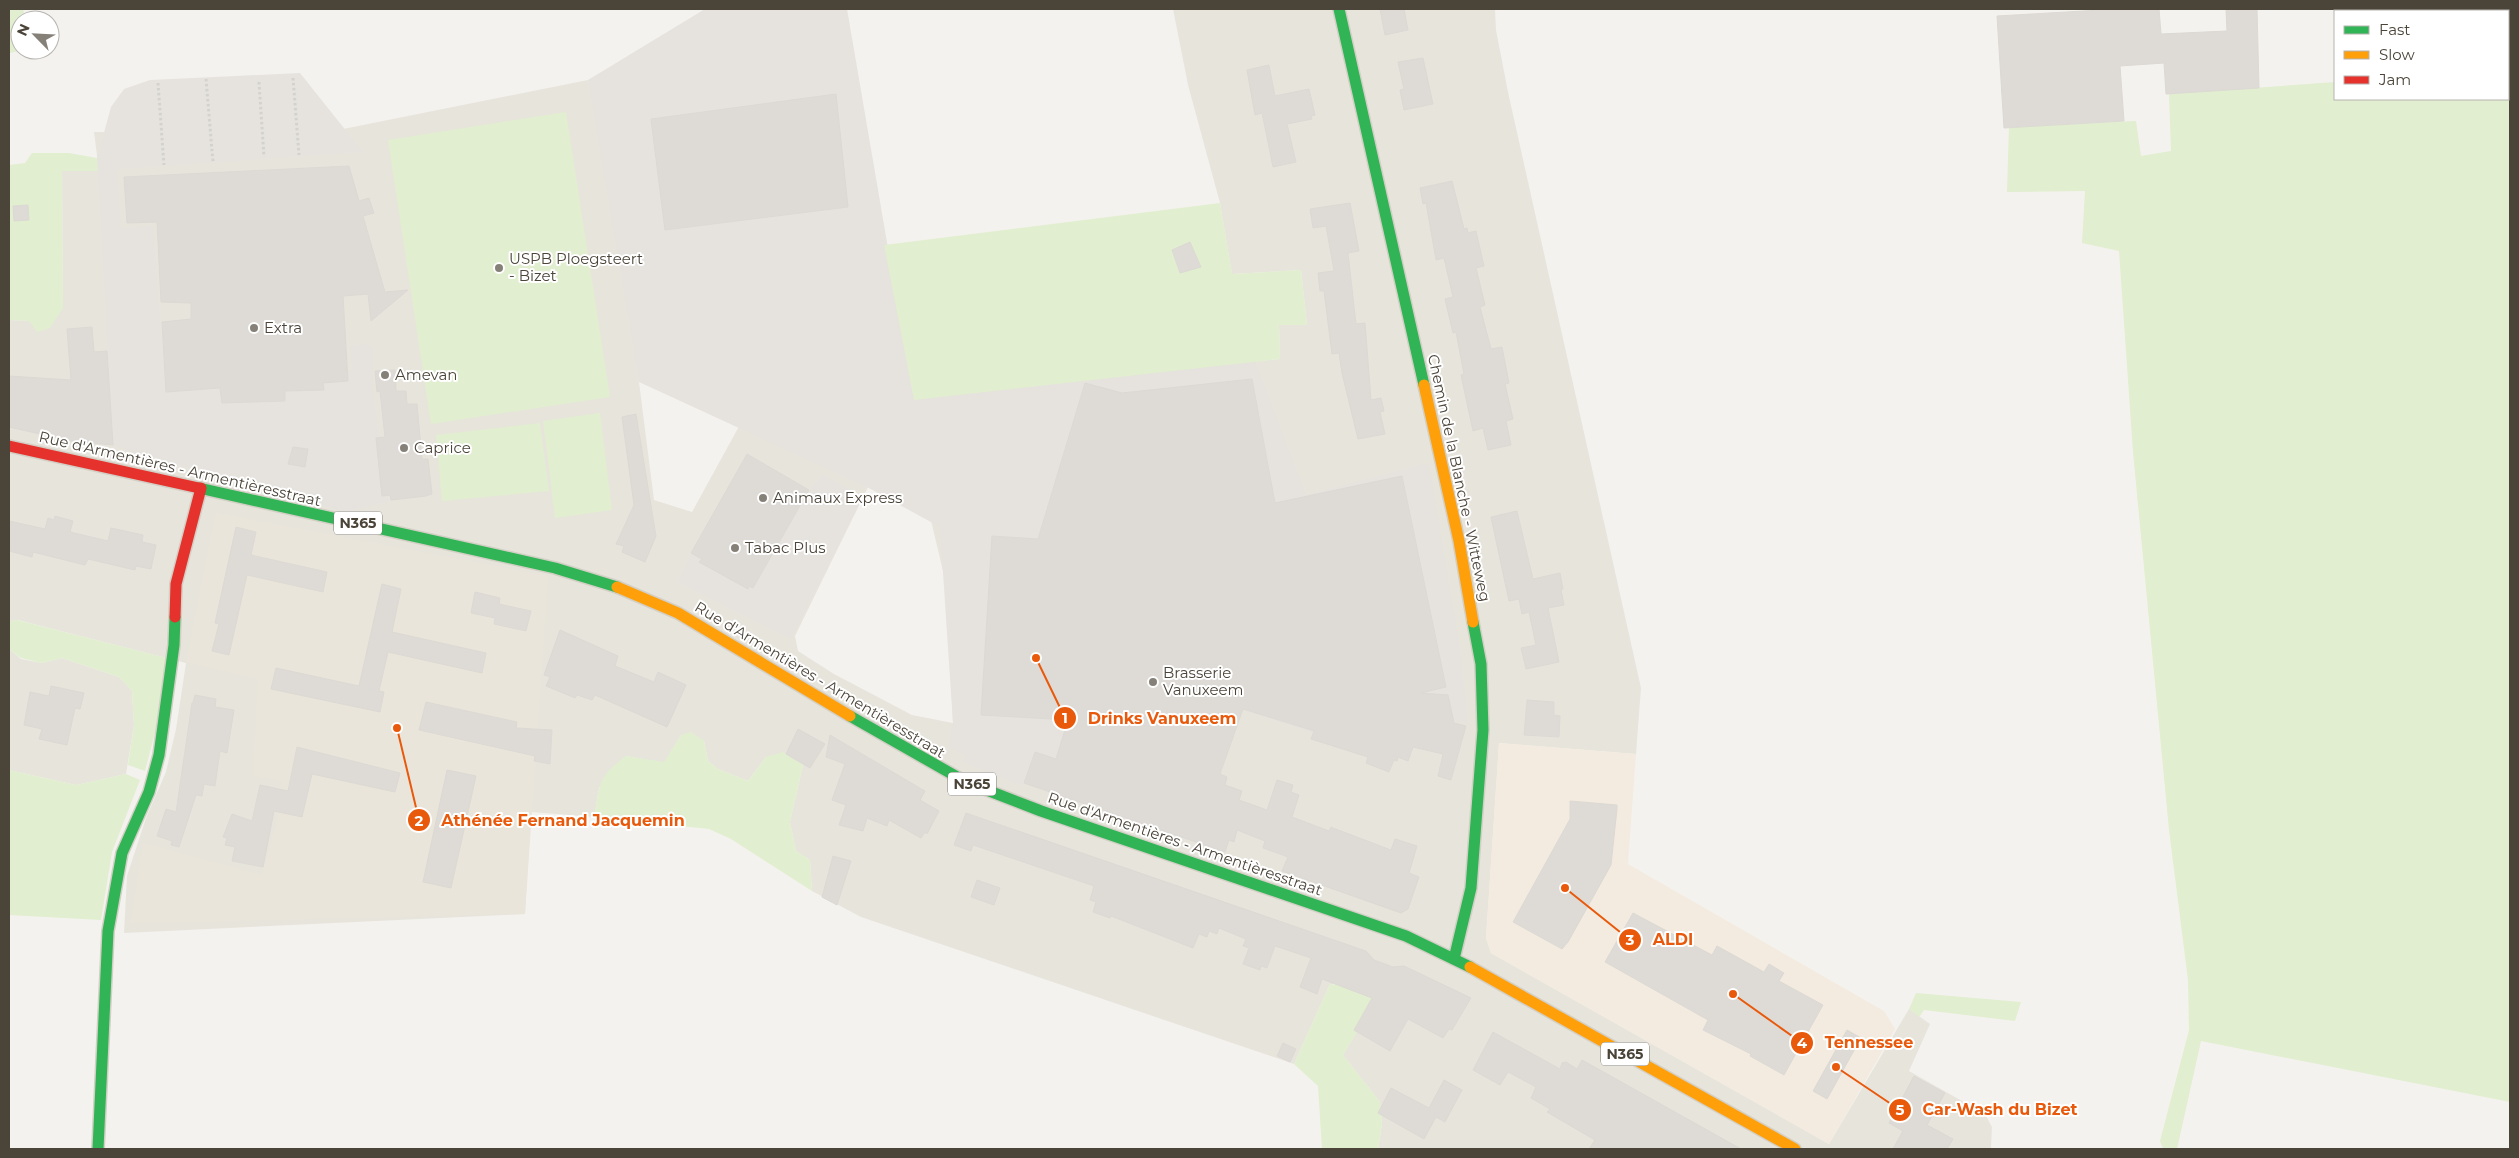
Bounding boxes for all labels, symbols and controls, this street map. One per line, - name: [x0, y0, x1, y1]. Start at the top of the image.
- north arrow: [10, 10, 60, 60]
- legend: [2334, 10, 2509, 100]
- text: Fast: [2379, 20, 2410, 39]
- text: N: [13, 21, 34, 39]
- text: Slow: [2379, 45, 2415, 64]
- text: Jam: [2378, 70, 2411, 89]
- place label: USPB Ploegsteert - Bizet: [509, 249, 643, 285]
- marker: USPB Ploegsteert - Bizet: [493, 262, 505, 274]
- place label: Extra: [264, 318, 302, 337]
- marker: Extra: [248, 322, 260, 334]
- street label: Chemin de la Blanche - Witteweg: [1424, 352, 1495, 603]
- place label: Amevan: [395, 365, 457, 384]
- marker: Amevan: [379, 369, 391, 381]
- street label: Rue d'Armentières - Armentièresstraat: [37, 427, 323, 510]
- place label: Caprice: [414, 438, 471, 457]
- marker: Caprice: [398, 442, 410, 454]
- place label: Animaux Express: [773, 488, 902, 507]
- marker: Animaux Express: [757, 492, 769, 504]
- road number: N365: [334, 512, 382, 534]
- place label: Tabac Plus: [745, 538, 826, 557]
- marker: Tabac Plus: [729, 542, 741, 554]
- street label: Rue d'Armentières - Armentièresstraat: [692, 597, 949, 762]
- place label: Brasserie Vanuxeem: [1163, 663, 1244, 699]
- marker: Brasserie Vanuxeem: [1147, 676, 1159, 688]
- callout: Drinks Vanuxeem: [1052, 703, 1246, 734]
- text: 1: [1062, 708, 1068, 727]
- text: Drinks Vanuxeem: [1088, 709, 1236, 728]
- road number: N365: [948, 772, 996, 796]
- street label: Rue d'Armentières - Armentièresstraat: [1045, 788, 1325, 900]
- callout: Athénée Fernand Jacquemin: [406, 805, 695, 836]
- text: 2: [415, 811, 424, 830]
- text: Athénée Fernand Jacquemin: [440, 811, 685, 830]
- callout: ALDI: [1617, 924, 1703, 955]
- text: 3: [1625, 930, 1635, 949]
- text: ALDI: [1652, 930, 1693, 949]
- callout: Tennessee: [1790, 1027, 1923, 1058]
- text: 4: [1797, 1033, 1808, 1052]
- text: Tennessee: [1825, 1033, 1913, 1052]
- road number: N365: [1601, 1042, 1649, 1066]
- callout: Car-Wash du Bizet: [1887, 1094, 2087, 1125]
- text: 5: [1896, 1100, 1905, 1119]
- text: Car-Wash du Bizet: [1923, 1100, 2077, 1119]

